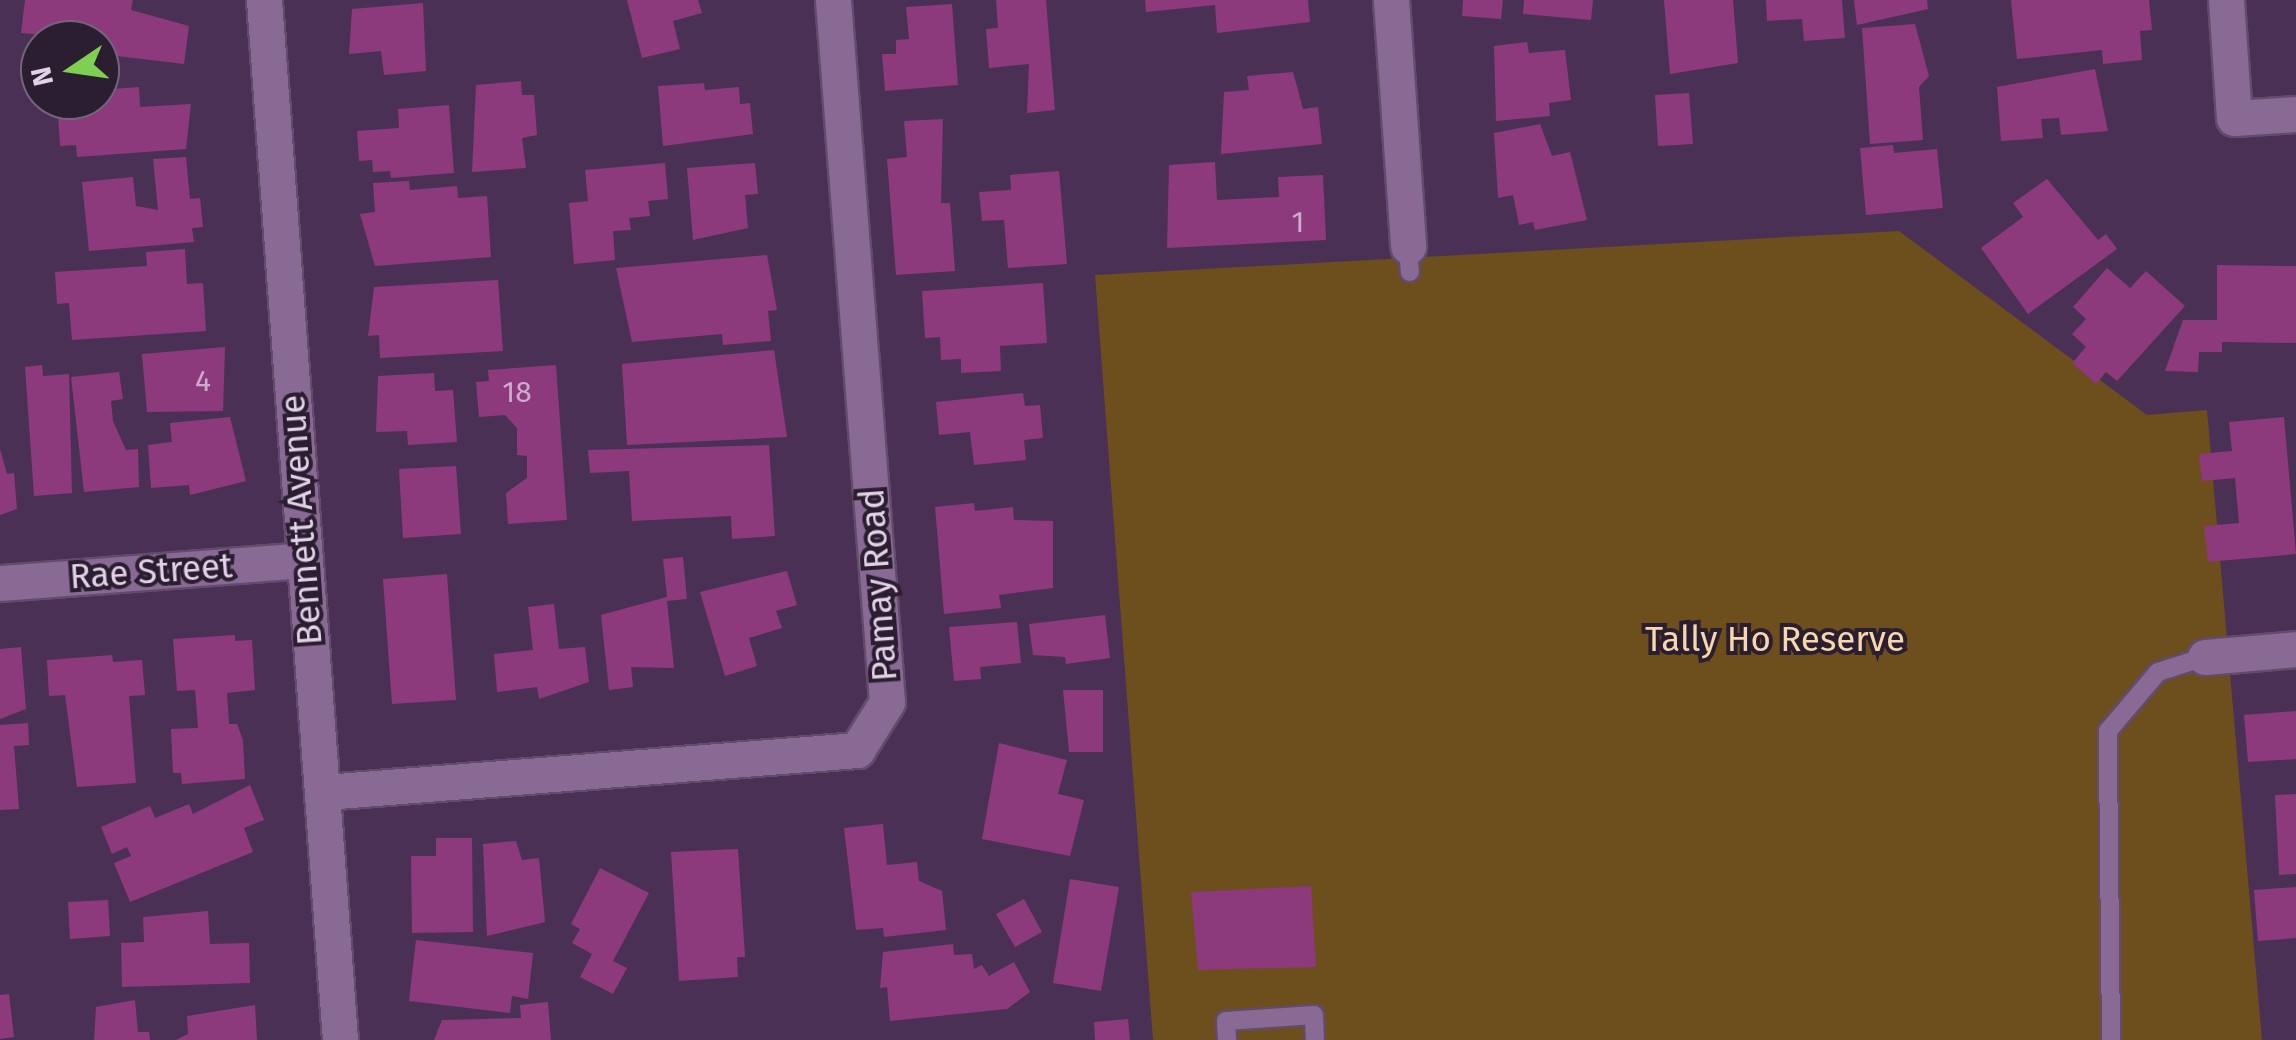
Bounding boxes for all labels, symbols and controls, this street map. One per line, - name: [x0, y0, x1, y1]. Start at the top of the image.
- north arrow: [20, 20, 120, 120]
- text: N: [24, 64, 60, 89]
- house number: 1: [1292, 204, 1304, 240]
- house number: 4: [195, 363, 211, 399]
- house number: 18: [502, 374, 532, 410]
- street label: Bennett Avenue: [271, 393, 331, 647]
- street label: Pamay Road: [850, 487, 906, 683]
- street label: Rae Street: [68, 544, 234, 598]
- park label: Tally Ho Reserve: [1645, 618, 1905, 660]

